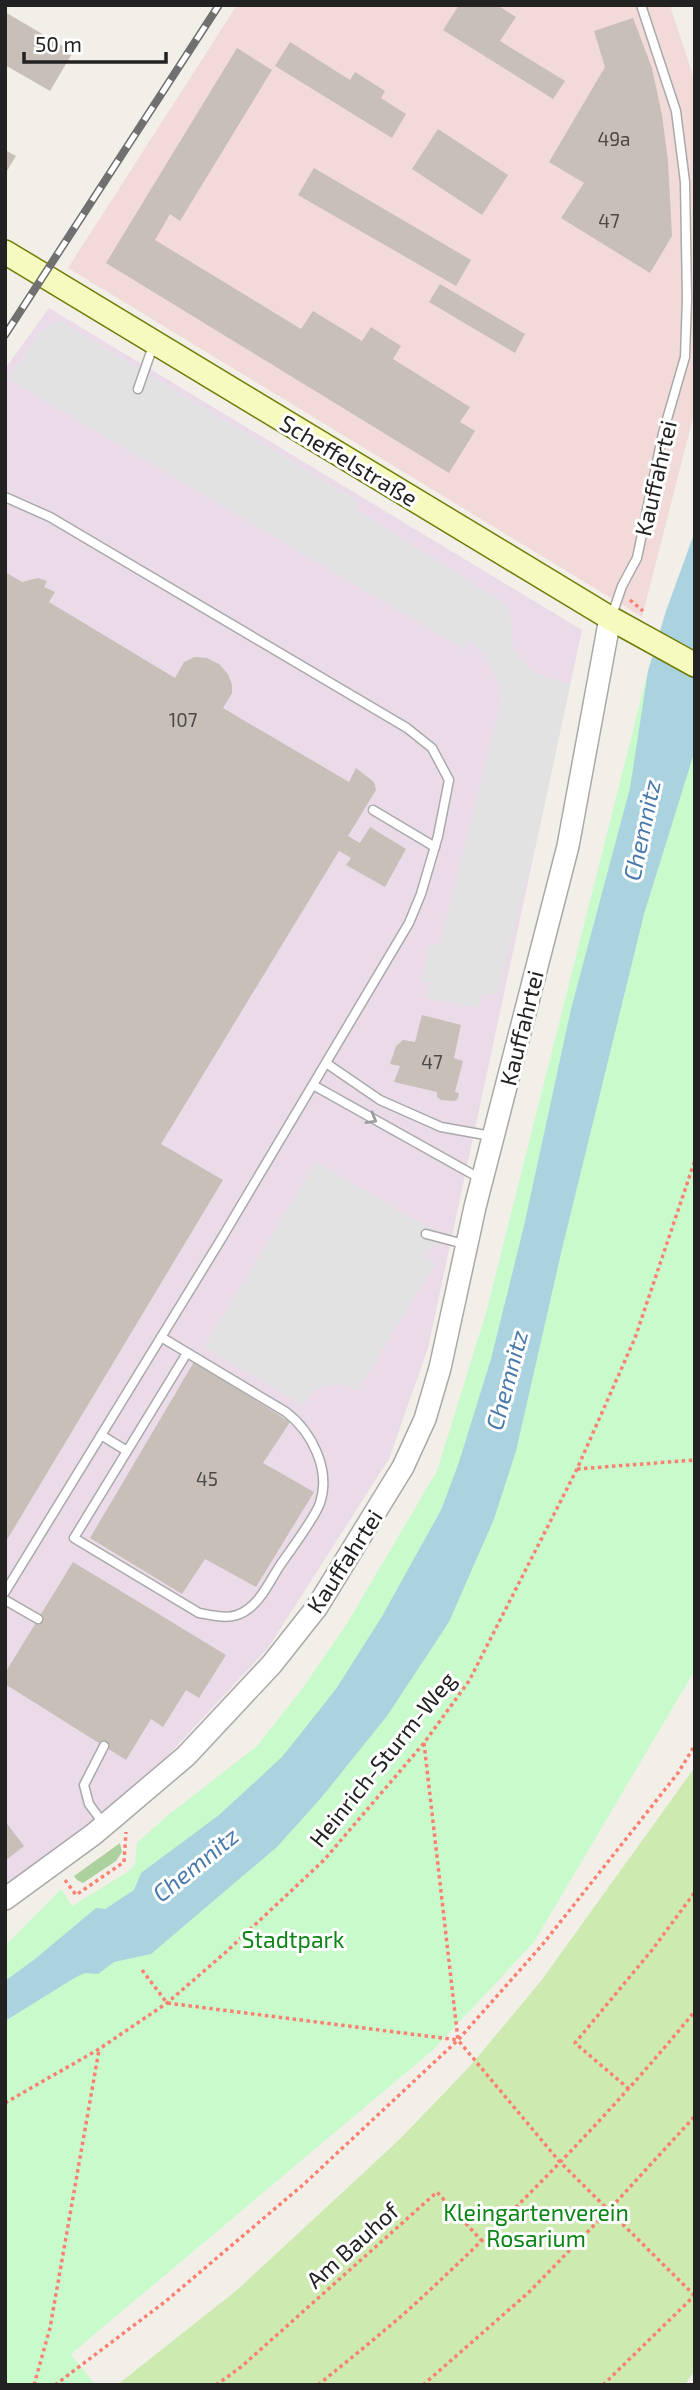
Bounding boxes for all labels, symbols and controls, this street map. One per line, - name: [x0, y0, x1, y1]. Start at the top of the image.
- scale bar: [24, 21, 166, 65]
- text: 50 m: [35, 31, 82, 56]
- house number: 49a: [598, 127, 630, 150]
- house number: 47: [598, 209, 620, 232]
- street label: Scheffelstraße: [275, 408, 423, 512]
- street label: Kauffahrtei: [628, 417, 682, 539]
- house number: 107: [169, 708, 198, 731]
- water label: Chemnitz: [616, 777, 666, 883]
- street label: Kauffahrtei: [493, 968, 549, 1088]
- house number: 47: [421, 1050, 443, 1073]
- one-way arrow: [365, 1111, 377, 1124]
- water label: Chemnitz: [479, 1327, 533, 1433]
- house number: 45: [196, 1467, 218, 1490]
- street label: Kauffahrtei: [300, 1504, 388, 1618]
- street label: Heinrich-Sturm-Weg: [303, 1666, 461, 1852]
- water label: Chemnitz: [146, 1821, 244, 1907]
- park label: Stadtpark: [242, 1925, 345, 1953]
- street label: Am Bauhof: [300, 2195, 405, 2294]
- park label: Kleingartenverein Rosarium: [443, 2198, 629, 2252]

